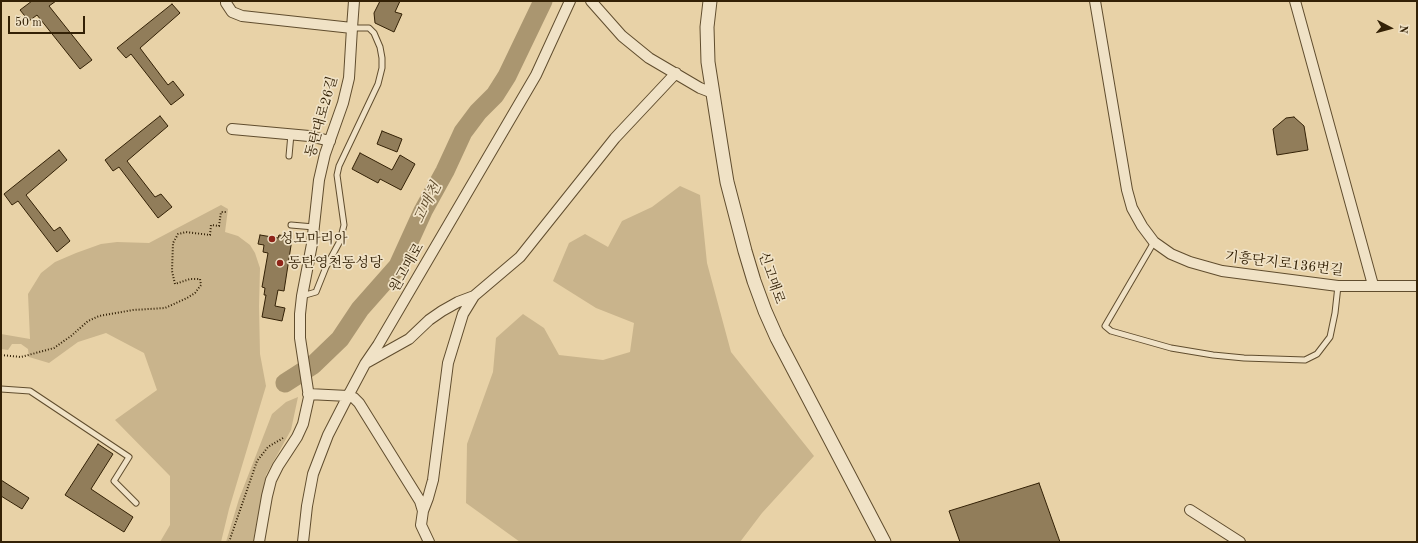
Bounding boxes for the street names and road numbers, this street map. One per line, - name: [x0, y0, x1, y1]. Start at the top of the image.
- street label: 동탄대로26길: [302, 74, 342, 160]
- street label: 원고매로: [386, 240, 428, 296]
- street label: 기흥단지로136번길: [1224, 248, 1344, 280]
- street label: 신고매로: [754, 250, 788, 306]

